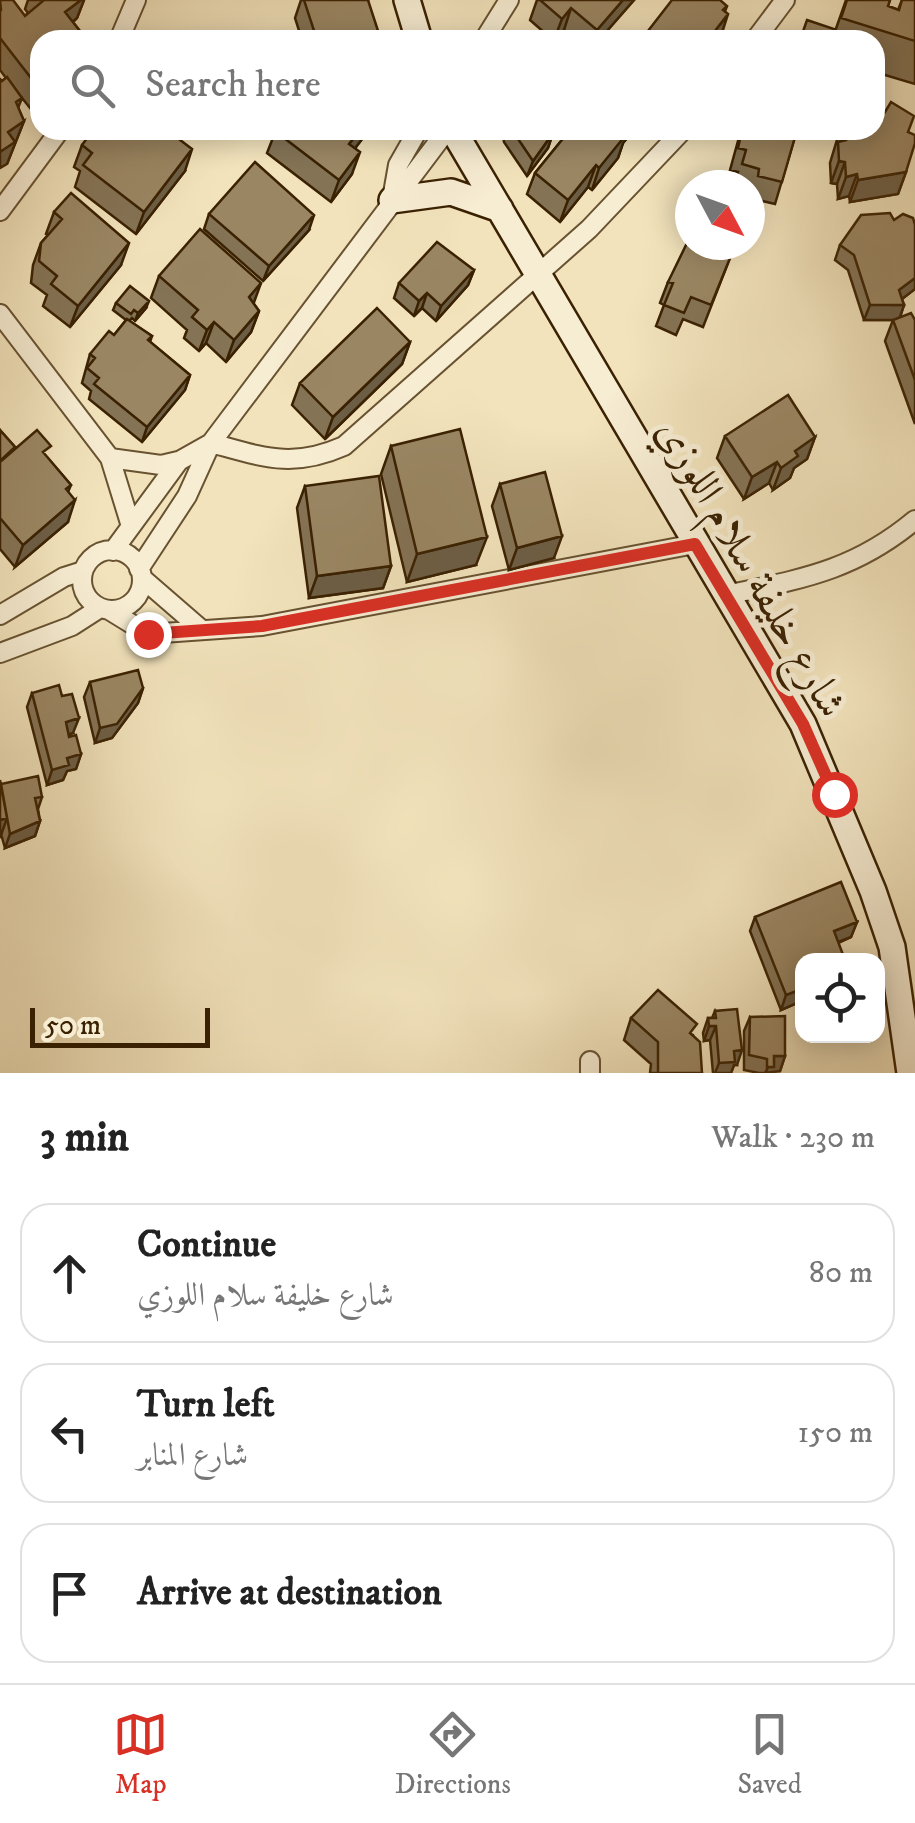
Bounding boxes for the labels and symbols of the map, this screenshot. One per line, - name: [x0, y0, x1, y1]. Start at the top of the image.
- north arrow: [675, 170, 765, 260]
- street label: شارع خليفة سلام اللوزي: [637, 410, 857, 731]
- route end: [126, 612, 172, 658]
- route start: [812, 772, 858, 818]
- scale bar: [30, 1003, 210, 1048]

